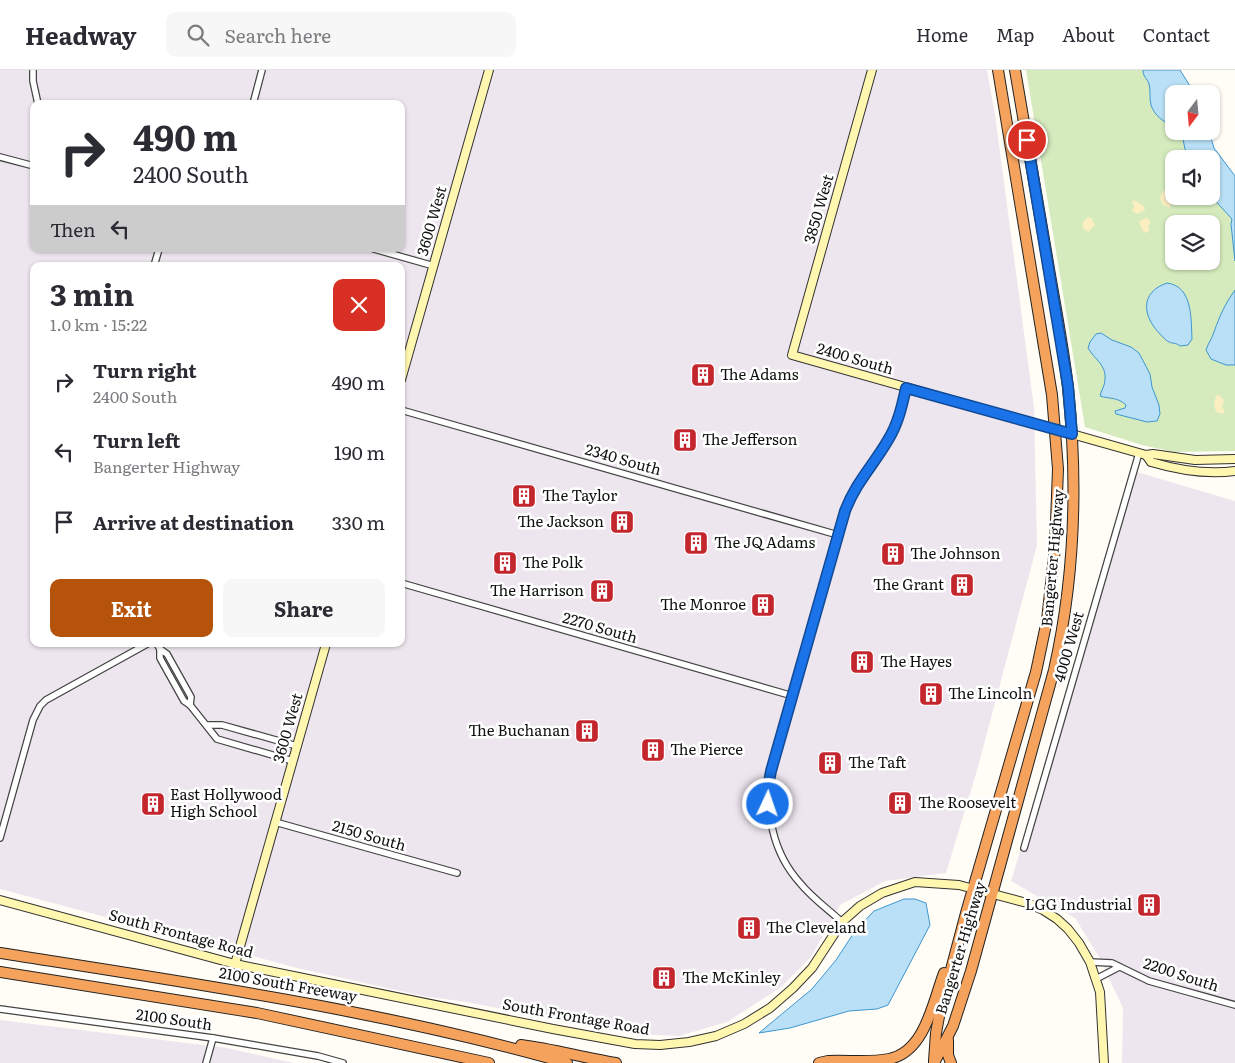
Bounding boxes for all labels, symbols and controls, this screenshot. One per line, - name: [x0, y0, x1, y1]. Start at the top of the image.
- search box: [166, 12, 516, 57]
- text: Headway: [25, 17, 136, 52]
- icon: search: [184, 21, 212, 49]
- text: Search here: [224, 21, 331, 49]
- text: Home: [916, 21, 968, 48]
- text: Map: [996, 21, 1034, 48]
- text: About: [1062, 21, 1115, 48]
- text: Contact: [1143, 21, 1210, 48]
- north arrow: [1165, 85, 1220, 140]
- map controls: [1165, 85, 1220, 270]
- text: 490 m: [133, 110, 238, 162]
- pin: [1006, 119, 1048, 161]
- icon: right: [50, 120, 115, 185]
- icon: arrive: [1013, 126, 1041, 154]
- button: sound: [1165, 150, 1220, 205]
- text: 2400 South: [133, 157, 249, 190]
- street label: 3850 West: [797, 171, 838, 246]
- street label: 3600 West: [410, 183, 452, 258]
- text: Then: [50, 215, 96, 243]
- icon: left: [106, 215, 134, 243]
- button: layers: [1165, 215, 1220, 270]
- text: 3 min: [50, 271, 134, 315]
- button: close: [333, 279, 385, 331]
- text: 1.0 km · 15:22: [50, 312, 147, 336]
- street label: 2400 South: [814, 336, 897, 380]
- text: Turn right: [93, 356, 197, 384]
- building icon: The Adams: [690, 362, 716, 388]
- place label: The Adams: [720, 362, 799, 385]
- icon: right: [50, 368, 78, 396]
- text: 490 m: [331, 368, 385, 396]
- text: 2400 South: [93, 384, 177, 408]
- text: Turn left: [93, 426, 180, 454]
- building icon: The Jefferson: [672, 427, 698, 453]
- place label: The Jefferson: [702, 427, 798, 450]
- street label: 2340 South: [583, 437, 664, 480]
- icon: left: [50, 438, 78, 466]
- text: 190 m: [334, 438, 385, 466]
- text: Bangerter Highway: [93, 454, 240, 478]
- building icon: The Taylor: [511, 483, 537, 509]
- place label: The Taylor: [542, 483, 617, 506]
- street label: Bangerter Highway: [1034, 488, 1069, 628]
- icon: arrive: [50, 508, 78, 536]
- text: Arrive at destination: [93, 508, 294, 536]
- text: 330 m: [332, 508, 385, 536]
- place label: The Jackson: [517, 509, 604, 532]
- building icon: The Jackson: [609, 509, 635, 535]
- building icon: The JQ Adams: [683, 530, 709, 556]
- place label: The JQ Adams: [714, 530, 815, 553]
- building icon: The Johnson: [880, 541, 906, 567]
- place label: The Johnson: [910, 541, 1001, 564]
- building icon: The Polk: [492, 550, 518, 576]
- place label: The Polk: [522, 550, 584, 573]
- place label: The Grant: [873, 572, 944, 595]
- building icon: The Grant: [949, 572, 975, 598]
- place label: The Harrison: [490, 578, 584, 601]
- building icon: The Harrison: [589, 578, 615, 604]
- button: Exit: [50, 579, 213, 637]
- button: Share: [223, 579, 385, 637]
- place label: The Monroe: [660, 592, 746, 615]
- building icon: The Monroe: [750, 592, 776, 618]
- street label: 2270 South: [560, 605, 641, 648]
- street label: 4000 West: [1047, 609, 1089, 685]
- building icon: The Hayes: [849, 649, 875, 675]
- place label: The Hayes: [880, 649, 952, 672]
- building icon: The Lincoln: [918, 681, 944, 707]
- place label: The Lincoln: [948, 681, 1033, 704]
- street label: 3600 West: [266, 690, 308, 765]
- place label: The Buchanan: [468, 718, 570, 741]
- building icon: The Buchanan: [574, 718, 600, 744]
- building icon: The Pierce: [640, 737, 666, 763]
- place label: The Pierce: [670, 737, 743, 760]
- building icon: The Taft: [817, 750, 843, 776]
- place label: The Taft: [848, 750, 906, 773]
- position arrow: [741, 777, 793, 829]
- place label: East Hollywood High School: [170, 782, 282, 822]
- building icon: The Roosevelt: [887, 790, 913, 816]
- place label: The Roosevelt: [918, 790, 1016, 813]
- building icon: East Hollywood High School: [140, 791, 166, 817]
- street label: 2150 South: [330, 813, 409, 856]
- street label: Bangerter Highway: [928, 878, 991, 1017]
- place label: LGG Industrial: [1025, 892, 1132, 915]
- building icon: LGG Industrial: [1136, 892, 1162, 918]
- street label: South Frontage Road: [106, 902, 256, 963]
- building icon: The Cleveland: [736, 915, 762, 941]
- place label: The Cleveland: [766, 915, 866, 938]
- street label: 2200 South: [1141, 951, 1222, 997]
- street label: 2100 South Freeway: [217, 960, 359, 1007]
- building icon: The McKinley: [651, 965, 677, 991]
- place label: The McKinley: [682, 965, 781, 988]
- street label: South Frontage Road: [501, 991, 652, 1040]
- street label: 2100 South: [135, 1002, 214, 1035]

